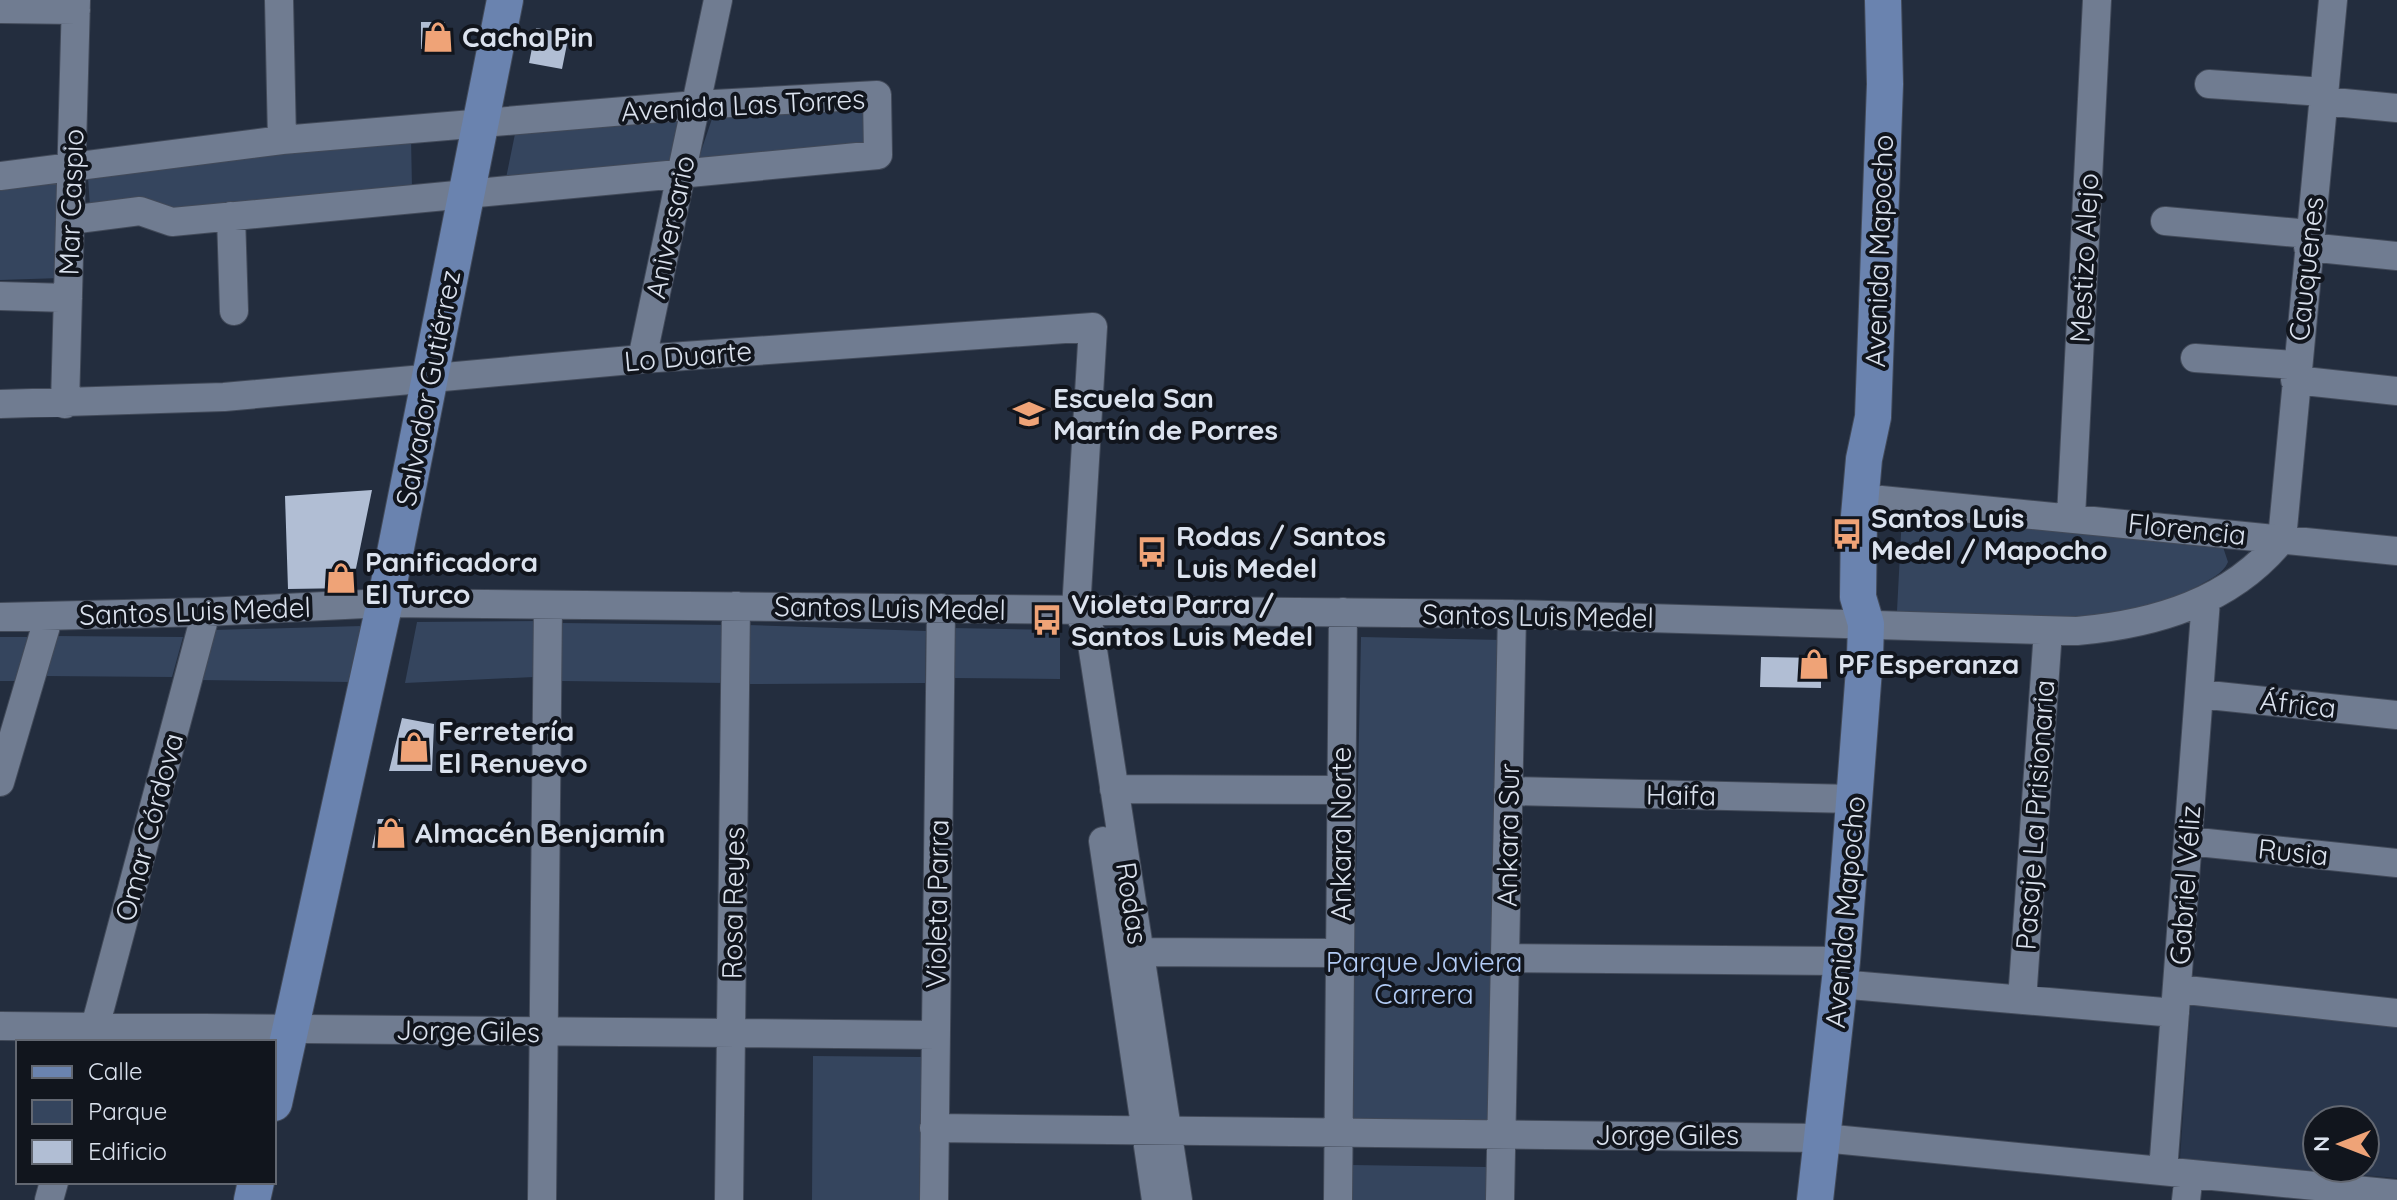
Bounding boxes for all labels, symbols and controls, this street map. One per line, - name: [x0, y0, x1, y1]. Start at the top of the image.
- place label: Cacha Pin: [462, 19, 594, 54]
- shop icon: Cacha Pin: [421, 20, 455, 54]
- street label: Avenida Las Torres: [620, 81, 866, 128]
- street label: Mar Caspio: [50, 128, 91, 276]
- street label: Avenida Mapocho: [1857, 134, 1900, 368]
- street label: Aniversario: [637, 152, 702, 302]
- street label: Mestizo Alejo: [2062, 172, 2105, 344]
- street label: Cauquenes: [2281, 195, 2330, 343]
- street label: Salvador Gutiérrez: [387, 267, 468, 509]
- street label: Lo Duarte: [622, 332, 753, 379]
- place label: Escuela San Martín de Porres: [1053, 380, 1278, 447]
- school or university icon: Escuela San Martín de Porres: [1012, 397, 1046, 431]
- place label: Santos Luis Medel / Mapocho: [1871, 500, 2108, 567]
- street label: Florencia: [2126, 505, 2248, 552]
- bus stop icon: Santos Luis Medel / Mapocho: [1830, 517, 1864, 551]
- place label: Rodas / Santos Luis Medel: [1176, 518, 1386, 585]
- bus stop icon: Rodas / Santos Luis Medel: [1135, 535, 1169, 569]
- place label: Panificadora El Turco: [365, 544, 538, 611]
- shop icon: Panificadora El Turco: [324, 561, 358, 595]
- place label: Violeta Parra / Santos Luis Medel: [1071, 586, 1313, 653]
- street label: Santos Luis Medel: [774, 588, 1006, 627]
- street label: Santos Luis Medel: [79, 589, 311, 632]
- street label: Santos Luis Medel: [1422, 596, 1654, 635]
- bus stop icon: Violeta Parra / Santos Luis Medel: [1030, 603, 1064, 637]
- place label: PF Esperanza: [1838, 646, 2019, 681]
- shop icon: PF Esperanza: [1797, 647, 1831, 681]
- street label: Pasaje La Prisionaria: [2008, 679, 2061, 951]
- street label: África: [2258, 682, 2338, 725]
- place label: Ferretería El Renuevo: [438, 713, 588, 780]
- street label: Omar Córdova: [107, 729, 190, 925]
- shop icon: Ferretería El Renuevo: [397, 730, 431, 764]
- street label: Ankara Norte: [1323, 747, 1358, 921]
- street label: Ankara Sur: [1489, 763, 1526, 907]
- street label: Haifa: [1646, 776, 1716, 813]
- street label: Avenida Mapocho: [1817, 794, 1872, 1029]
- street label: Gabriel Véliz: [2161, 804, 2208, 966]
- place label: Almacén Benjamín: [415, 815, 665, 850]
- shop icon: Almacén Benjamín: [374, 816, 408, 850]
- street label: Violeta Parra: [918, 819, 955, 989]
- street label: Rosa Reyes: [714, 826, 751, 980]
- street label: Rusia: [2256, 830, 2330, 873]
- street label: Rodas: [1109, 859, 1156, 946]
- park label: Parque Javiera Carrera: [1326, 944, 1522, 1011]
- street label: Jorge Giles: [396, 1012, 540, 1049]
- legend: [16, 1040, 276, 1184]
- text: Calle: [88, 1056, 143, 1086]
- text: Parque: [88, 1096, 167, 1126]
- north arrow: [2301, 1104, 2381, 1184]
- street label: Jorge Giles: [1595, 1117, 1739, 1152]
- text: Edificio: [88, 1136, 167, 1166]
- text: N: [2307, 1136, 2335, 1152]

